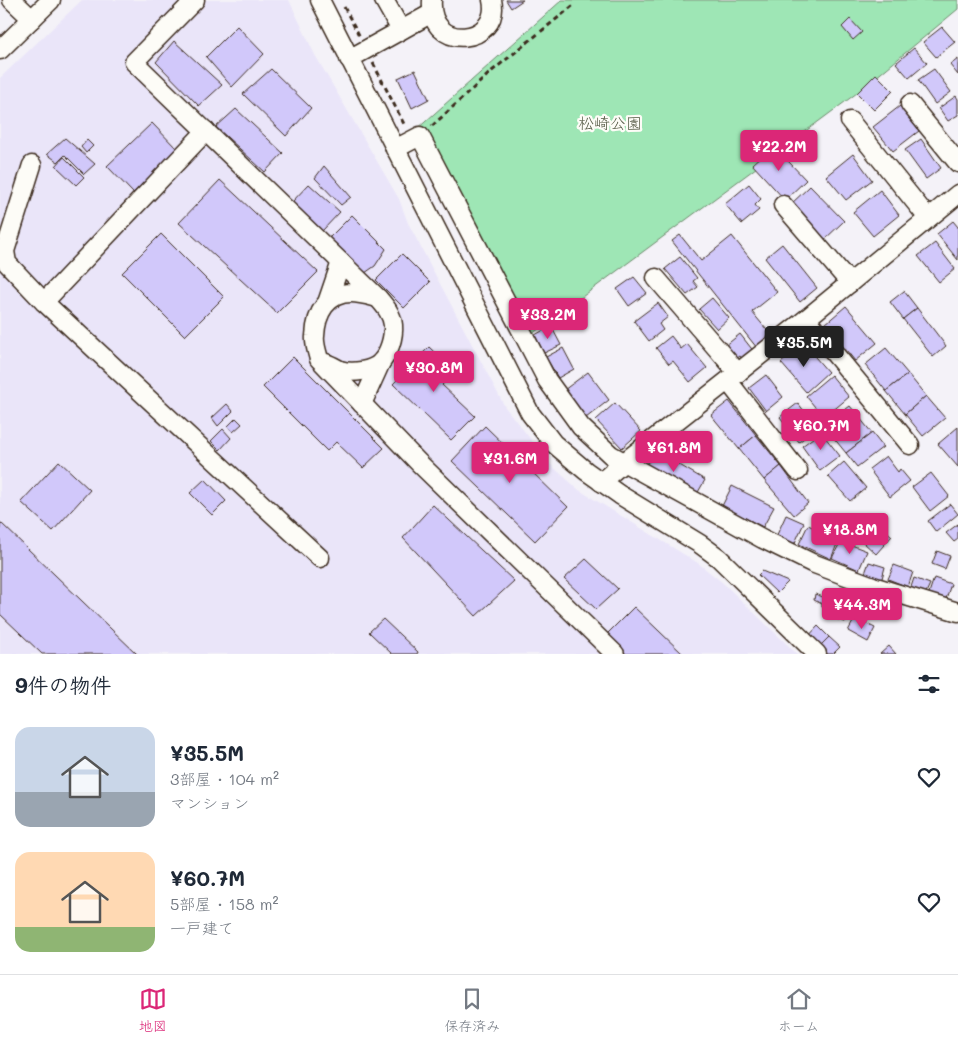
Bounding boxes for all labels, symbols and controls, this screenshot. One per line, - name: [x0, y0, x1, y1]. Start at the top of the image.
- park label: 松崎公園: [578, 112, 642, 133]
- pin: ¥22.2M: [738, 130, 820, 172]
- text: ¥22.2M: [751, 135, 807, 156]
- pin: ¥33.2M: [507, 298, 589, 340]
- text: ¥33.2M: [520, 303, 576, 324]
- pin: ¥35.5M: [763, 326, 845, 368]
- text: ¥35.5M: [776, 331, 832, 352]
- pin: ¥30.8M: [393, 350, 475, 393]
- text: ¥30.8M: [405, 356, 463, 377]
- pin: ¥60.7M: [780, 408, 862, 451]
- text: ¥60.7M: [792, 414, 850, 435]
- pin: ¥61.8M: [633, 430, 715, 473]
- text: ¥61.8M: [646, 436, 702, 457]
- pin: ¥31.6M: [469, 442, 551, 484]
- text: ¥31.6M: [483, 447, 537, 468]
- pin: ¥18.8M: [809, 512, 891, 555]
- text: ¥18.8M: [822, 518, 878, 539]
- pin: ¥44.3M: [821, 588, 903, 630]
- text: ¥44.3M: [833, 593, 891, 614]
- icon: filters: [915, 670, 943, 698]
- text: 9件の物件: [15, 671, 112, 698]
- text: ¥35.5M: [170, 739, 244, 766]
- icon: home: [55, 747, 115, 807]
- icon: heart: [915, 763, 943, 791]
- text: 3部屋 · 104 m²: [170, 768, 279, 789]
- text: マンション: [170, 792, 249, 813]
- text: ¥60.7M: [170, 864, 245, 891]
- icon: home: [55, 872, 115, 932]
- icon: heart: [915, 888, 943, 916]
- text: 5部屋 · 158 m²: [170, 893, 279, 914]
- text: 一戸建て: [170, 917, 234, 938]
- tab: 地図: [139, 985, 167, 1035]
- tab: 保存済み: [444, 985, 500, 1035]
- tab: ホーム: [778, 985, 819, 1035]

